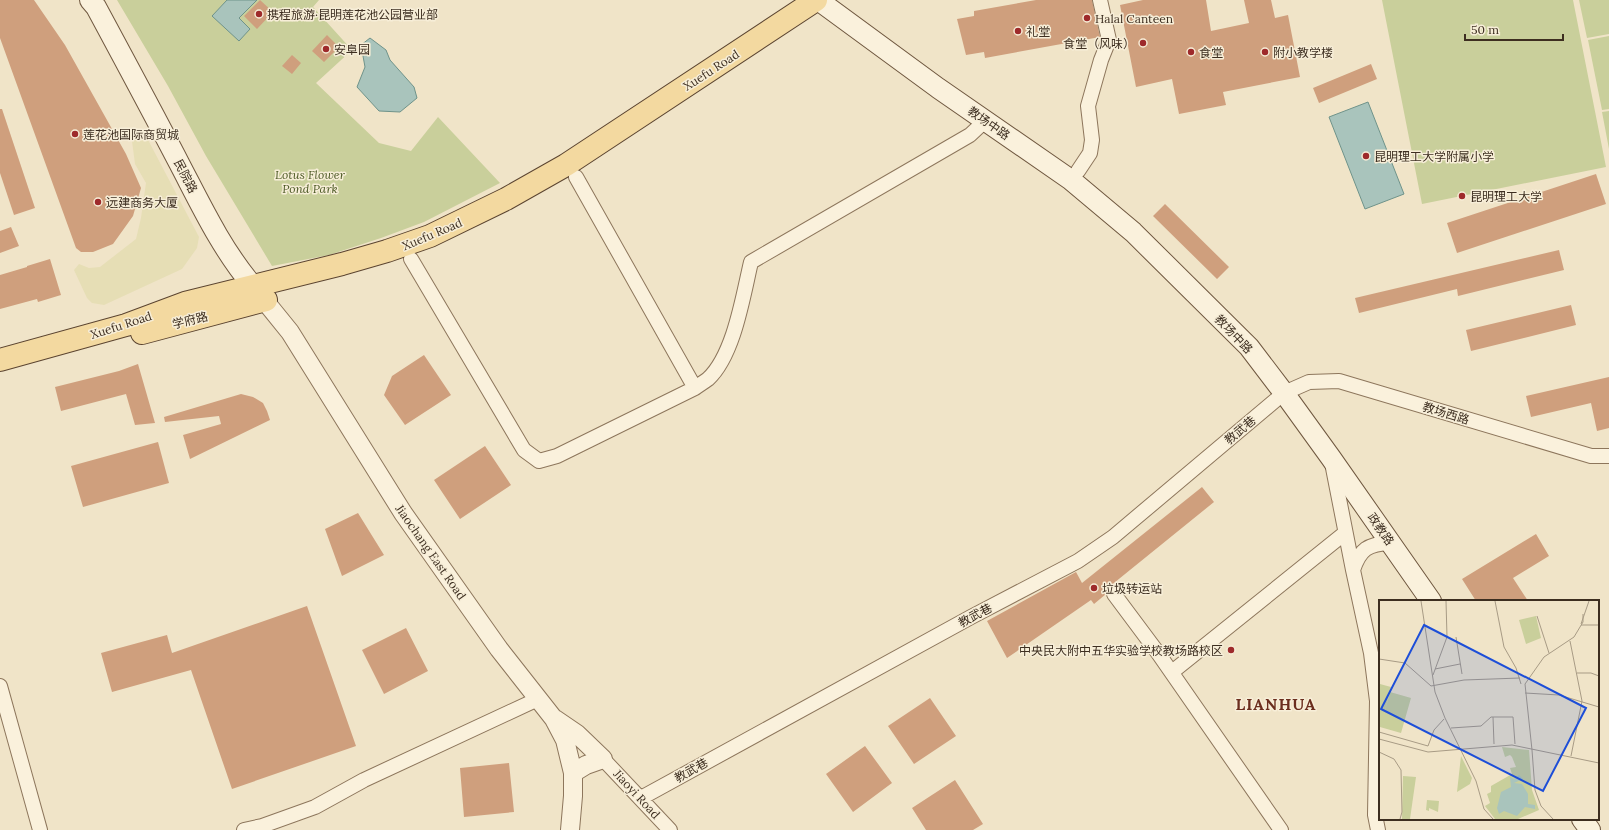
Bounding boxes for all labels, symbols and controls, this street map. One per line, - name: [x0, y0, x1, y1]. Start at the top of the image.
- place label: 携程旅游·昆明莲花池公园营业部: [267, 7, 438, 22]
- marker: 携程旅游·昆明莲花池公园营业部: [254, 9, 264, 19]
- place label: Halal Canteen: [1095, 11, 1173, 26]
- marker: Halal Canteen: [1082, 13, 1092, 23]
- scale bar: [1465, 16, 1563, 42]
- text: 50 m: [1471, 22, 1499, 37]
- place label: 礼堂: [1026, 24, 1050, 39]
- marker: 礼堂: [1013, 26, 1023, 36]
- place label: 食堂（风味）: [1063, 36, 1135, 51]
- marker: 食堂（风味）: [1138, 38, 1148, 48]
- place label: 安阜园: [334, 42, 370, 57]
- marker: 安阜园: [321, 44, 331, 54]
- place label: 食堂: [1199, 45, 1223, 60]
- place label: 附小教学楼: [1273, 45, 1333, 60]
- street label: Xuefu Road: [680, 46, 742, 94]
- marker: 食堂: [1186, 47, 1196, 57]
- marker: 附小教学楼: [1260, 47, 1270, 57]
- street label: 教场中路: [965, 103, 1013, 143]
- place label: 莲花池国际商贸城: [83, 127, 179, 142]
- marker: 莲花池国际商贸城: [70, 129, 80, 139]
- place label: 昆明理工大学附属小学: [1374, 149, 1494, 164]
- marker: 昆明理工大学附属小学: [1361, 151, 1371, 161]
- street label: 民院路: [171, 157, 201, 195]
- park label: Lotus Flower Pond Park: [275, 167, 345, 196]
- place label: 昆明理工大学: [1470, 189, 1542, 204]
- marker: 昆明理工大学: [1457, 191, 1467, 201]
- place label: 远建商务大厦: [106, 195, 178, 210]
- marker: 远建商务大厦: [93, 197, 103, 207]
- street label: Xuefu Road: [400, 215, 464, 253]
- street label: Xuefu Road: [88, 308, 154, 342]
- street label: 学府路: [171, 308, 209, 332]
- street label: 教场中路: [1212, 312, 1256, 356]
- street label: 教场西路: [1421, 399, 1471, 427]
- street label: 教武巷: [1221, 413, 1259, 447]
- street label: Jiaochang East Road: [392, 501, 469, 602]
- street label: 政教路: [1365, 510, 1397, 548]
- place label: 垃圾转运站: [1102, 581, 1162, 596]
- marker: 垃圾转运站: [1089, 583, 1099, 593]
- street label: 教武巷: [956, 600, 994, 630]
- inset map: [1379, 600, 1599, 820]
- place label: 中央民大附中五华实验学校教场路校区: [1019, 643, 1223, 658]
- marker: 中央民大附中五华实验学校教场路校区: [1226, 645, 1236, 655]
- district label: LIANHUA: [1235, 694, 1317, 714]
- street label: 教武巷: [672, 755, 710, 785]
- street label: Jiaoyi Road: [610, 766, 664, 822]

